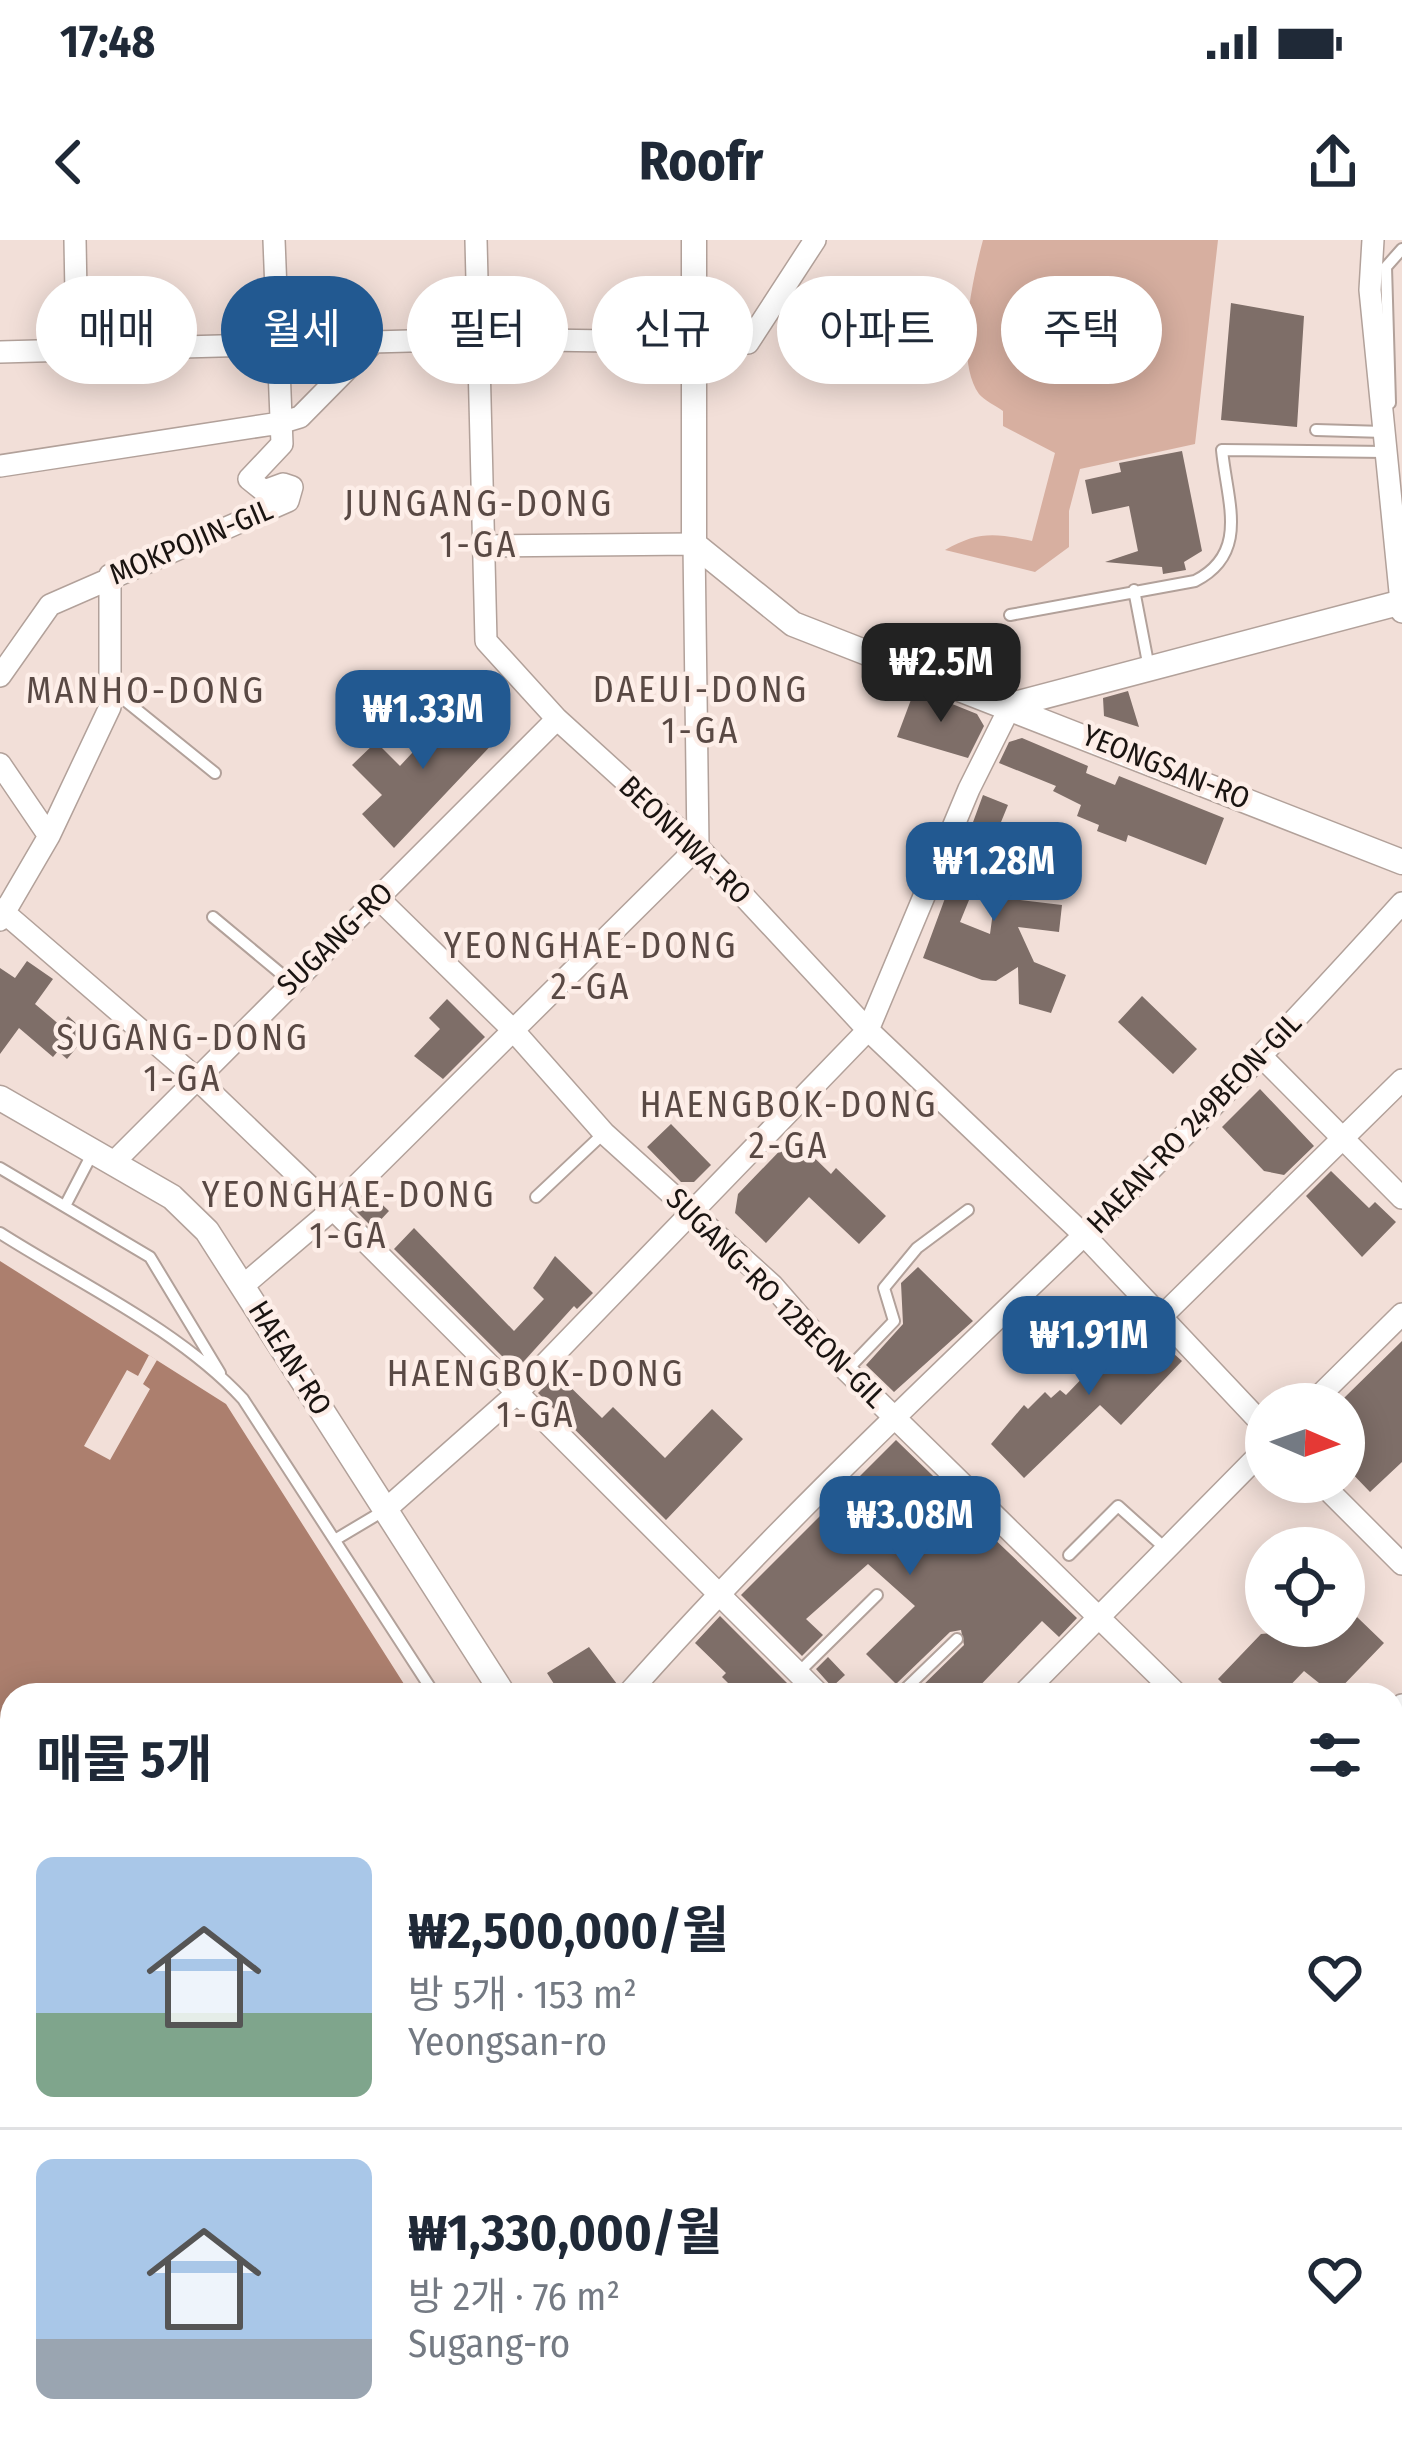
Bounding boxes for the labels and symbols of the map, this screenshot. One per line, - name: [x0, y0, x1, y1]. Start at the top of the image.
- district label: JUNGANG-DONG 1-GA: [344, 482, 614, 567]
- street label: MOKPOJIN-GIL: [104, 492, 278, 592]
- pin: ₩2.5M: [857, 623, 1025, 725]
- district label: DAEUI-DONG 1-GA: [593, 668, 809, 753]
- district label: MANHO-DONG: [26, 669, 266, 713]
- pin: ₩1.33M: [325, 670, 521, 772]
- street label: YEONGSAN-RO: [1077, 717, 1255, 817]
- street label: BEONHWA-RO: [612, 768, 758, 912]
- pin: ₩1.28M: [896, 822, 1092, 924]
- street label: SUGANG-RO: [270, 875, 400, 1003]
- district label: YEONGHAE-DONG 2-GA: [444, 924, 738, 1009]
- street label: HAEAN-RO 249BEON-GIL: [1079, 1005, 1309, 1241]
- district label: SUGANG-DONG 1-GA: [56, 1016, 310, 1101]
- district label: HAENGBOK-DONG 2-GA: [640, 1083, 938, 1168]
- district label: YEONGHAE-DONG 1-GA: [202, 1173, 496, 1258]
- street label: SUGANG-RO 12BEON-GIL: [659, 1181, 893, 1415]
- street label: HAEAN-RO: [241, 1294, 339, 1422]
- pin: ₩1.91M: [991, 1296, 1187, 1398]
- district label: HAENGBOK-DONG 1-GA: [387, 1352, 685, 1437]
- north arrow: [1245, 1383, 1365, 1503]
- pin: ₩3.08M: [812, 1476, 1008, 1578]

